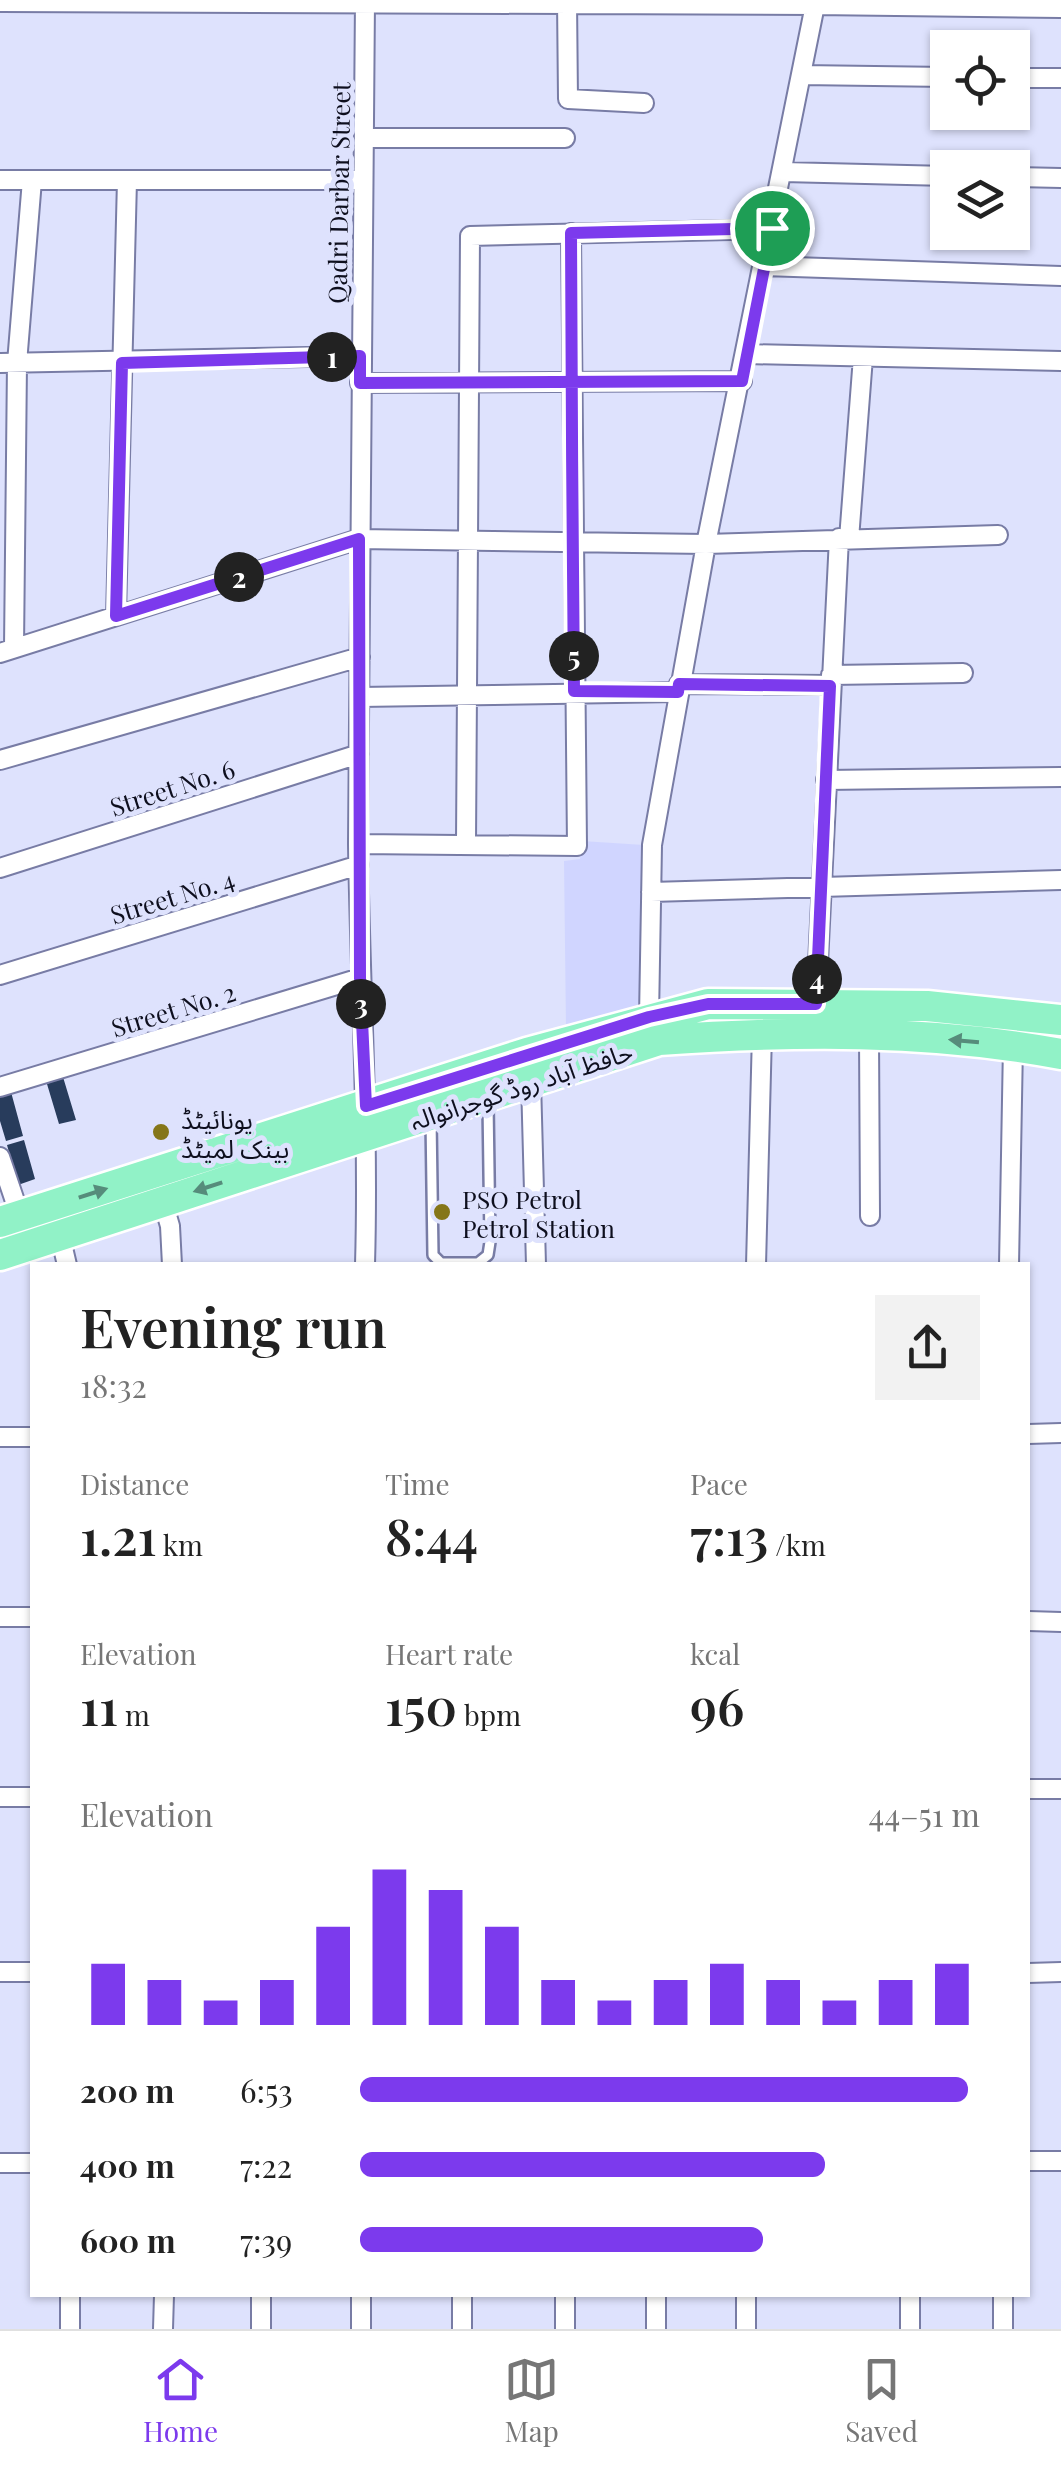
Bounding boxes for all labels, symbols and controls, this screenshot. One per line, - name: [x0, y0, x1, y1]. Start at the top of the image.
- map controls: [930, 30, 1030, 250]
- button: locate: [930, 30, 1030, 130]
- street label: Qadri Darbar Street: [320, 81, 356, 304]
- button: layers: [930, 150, 1030, 250]
- pin: [730, 186, 815, 271]
- icon: arrive: [745, 201, 800, 256]
- pin: 1: [307, 332, 357, 382]
- text: 1: [327, 338, 337, 375]
- pin: 2: [214, 552, 264, 602]
- text: 2: [232, 558, 246, 595]
- pin: 5: [549, 631, 599, 681]
- text: 5: [568, 637, 580, 674]
- street label: Street No. 6: [105, 751, 239, 823]
- street label: Street No. 4: [106, 861, 238, 931]
- pin: 4: [792, 954, 842, 1004]
- text: 4: [810, 960, 824, 997]
- street label: Street No. 2: [107, 974, 239, 1044]
- pin: 3: [336, 979, 386, 1029]
- text: 3: [354, 985, 368, 1022]
- one-way arrow: [948, 1033, 980, 1049]
- street label: حافظ آباد روڈ گوجرانوالہ: [406, 1034, 636, 1136]
- place label: یونائیٹڈ بینک لمیٹڈ: [181, 1102, 289, 1164]
- marker: یونائیٹڈ بینک لمیٹڈ: [150, 1121, 172, 1143]
- one-way arrow: [193, 1181, 223, 1196]
- place label: PSO Petrol Petrol Station: [462, 1182, 615, 1244]
- one-way arrow: [78, 1184, 108, 1199]
- marker: PSO Petrol Petrol Station: [431, 1201, 453, 1223]
- text: Evening run: [80, 1288, 387, 1362]
- button: share: [875, 1295, 980, 1400]
- text: 18:32: [80, 1363, 147, 1406]
- text: Distance: [80, 1465, 189, 1502]
- text: Time: [385, 1465, 450, 1502]
- text: Pace: [690, 1465, 748, 1502]
- text: 1.21: [80, 1502, 157, 1569]
- text: 8:44: [385, 1502, 478, 1569]
- text: 7:13: [690, 1502, 768, 1569]
- text: km: [157, 1526, 203, 1563]
- text: /km: [768, 1526, 826, 1563]
- text: Elevation: [80, 1635, 196, 1672]
- text: Heart rate: [385, 1635, 513, 1672]
- text: kcal: [690, 1635, 740, 1672]
- text: 11: [80, 1672, 118, 1739]
- text: 150: [385, 1672, 457, 1739]
- text: 96: [690, 1672, 744, 1739]
- text: m: [118, 1696, 150, 1733]
- text: bpm: [457, 1696, 521, 1733]
- text: Elevation: [80, 1792, 213, 1835]
- text: 44–51 m: [869, 1792, 980, 1835]
- text: 200 m: [80, 2068, 174, 2111]
- text: 6:53: [240, 2068, 293, 2111]
- text: 400 m: [80, 2143, 175, 2186]
- text: 7:22: [240, 2143, 292, 2186]
- text: 600 m: [80, 2218, 176, 2261]
- text: 7:39: [240, 2218, 292, 2261]
- tab: Home: [143, 2352, 218, 2449]
- tab: Map: [504, 2352, 559, 2449]
- tab: Saved: [845, 2352, 918, 2449]

